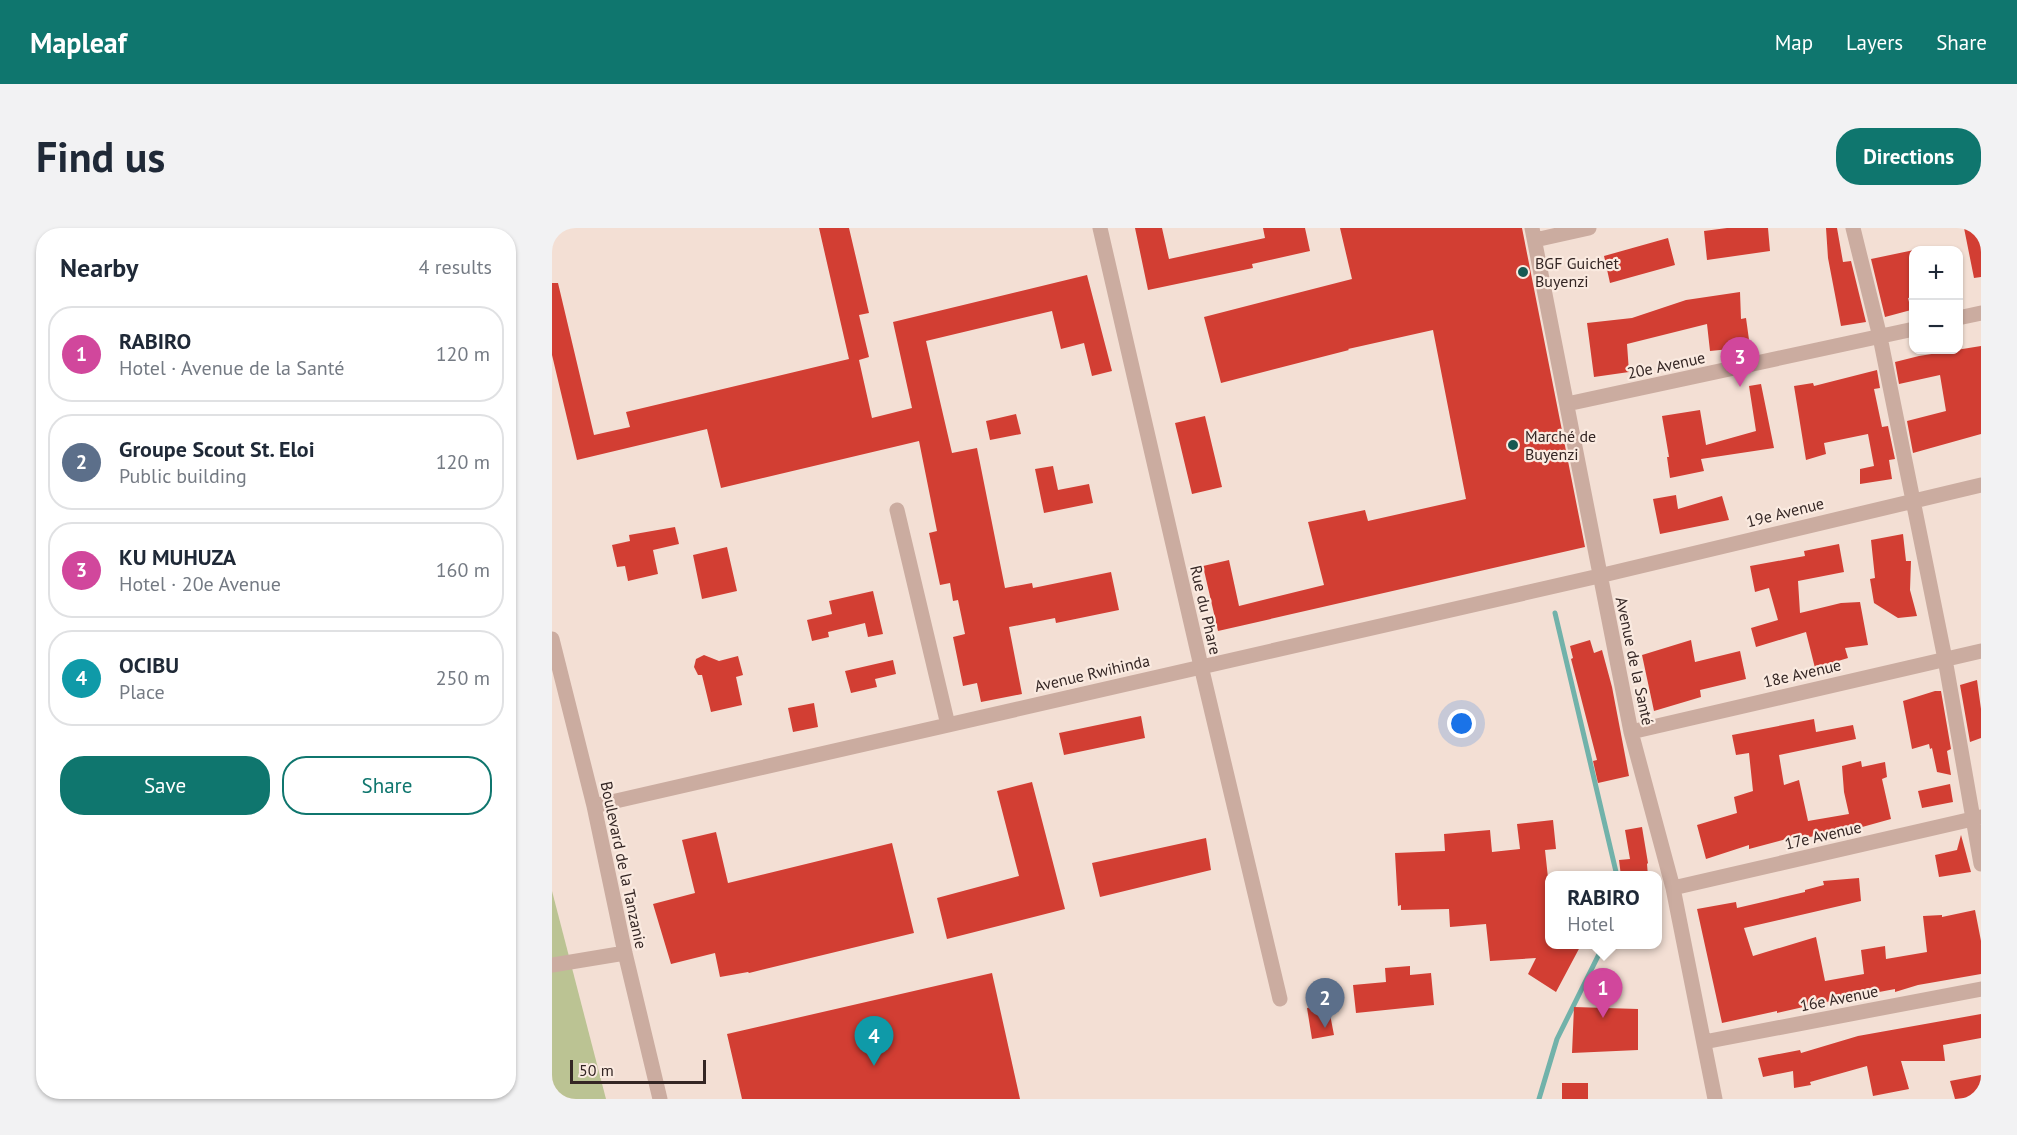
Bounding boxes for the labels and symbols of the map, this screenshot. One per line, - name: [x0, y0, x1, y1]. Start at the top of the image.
- place label: BGF Guichet Buyenzi: [1535, 253, 1619, 291]
- marker: BGF Guichet Buyenzi: [1516, 265, 1530, 279]
- pin: 3: [1720, 338, 1760, 387]
- street label: 20e Avenue: [1625, 347, 1707, 383]
- place label: Marché de Buyenzi: [1525, 426, 1596, 464]
- marker: Marché de Buyenzi: [1506, 438, 1520, 452]
- street label: 19e Avenue: [1744, 493, 1826, 531]
- street label: Rue du Phare: [1186, 563, 1226, 657]
- street label: Avenue de la Santé: [1612, 595, 1658, 727]
- street label: Avenue Rwihinda: [1032, 650, 1152, 696]
- street label: 18e Avenue: [1761, 654, 1843, 692]
- your location: [1447, 709, 1476, 738]
- street label: Boulevard de la Tanzanie: [596, 780, 652, 950]
- street label: 17e Avenue: [1783, 816, 1863, 854]
- pin: 1: [1584, 968, 1622, 1018]
- pin: 2: [1306, 978, 1344, 1028]
- street label: 16e Avenue: [1798, 981, 1880, 1015]
- pin: 4: [854, 1016, 894, 1066]
- scale bar: [570, 1057, 706, 1084]

